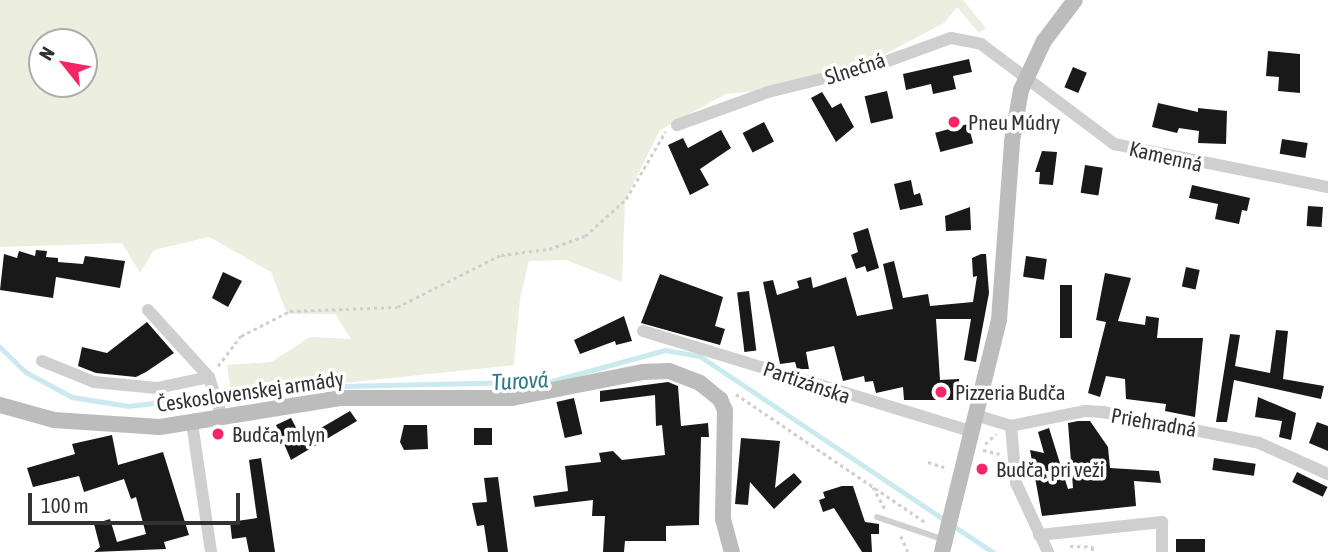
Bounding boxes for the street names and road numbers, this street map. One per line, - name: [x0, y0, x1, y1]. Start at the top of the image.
- street label: Slnečná: [822, 46, 888, 90]
- street label: Kamenná: [1127, 135, 1205, 177]
- street label: Partizánska: [760, 355, 854, 409]
- street label: Československej armády: [155, 365, 345, 417]
- street label: Priehradná: [1109, 402, 1199, 442]

